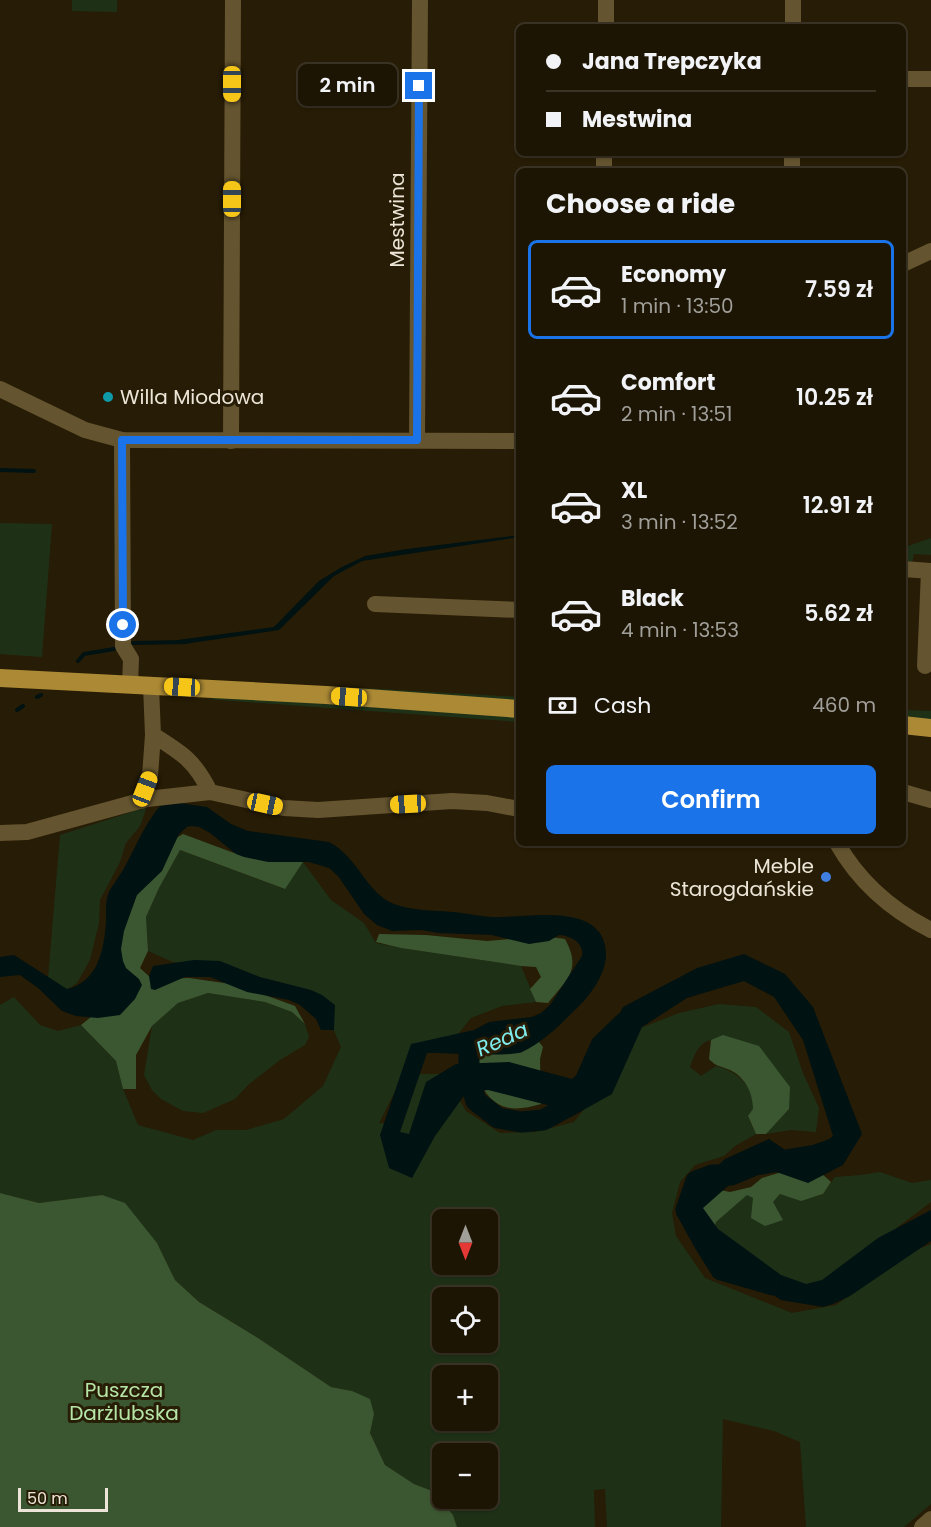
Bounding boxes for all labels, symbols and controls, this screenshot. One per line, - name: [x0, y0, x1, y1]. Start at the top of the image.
- text: Jana Trepczyka: [582, 46, 762, 77]
- callout: 2 min: [299, 65, 398, 107]
- car: [223, 66, 241, 102]
- text: 2 min: [320, 71, 375, 99]
- route end: [405, 72, 432, 99]
- text: Mestwina: [582, 104, 692, 135]
- street label: Mestwina: [383, 173, 411, 267]
- car: [223, 181, 241, 217]
- text: Choose a ride: [546, 185, 735, 222]
- text: Economy: [621, 259, 726, 290]
- icon: car: [549, 263, 603, 317]
- text: 7.59 zł: [805, 274, 873, 305]
- text: 1 min · 13:50: [621, 292, 734, 320]
- text: Comfort: [621, 367, 715, 398]
- icon: car: [549, 371, 603, 425]
- text: 10.25 zł: [796, 382, 873, 413]
- place label: Willa Miodowa: [120, 383, 264, 411]
- marker: Willa Miodowa: [101, 390, 115, 404]
- text: 2 min · 13:51: [621, 400, 732, 428]
- text: XL: [621, 475, 647, 506]
- icon: car: [549, 479, 603, 533]
- text: 12.91 zł: [803, 490, 873, 521]
- text: 3 min · 13:52: [621, 508, 738, 536]
- text: Black: [621, 583, 684, 614]
- icon: car: [549, 587, 603, 641]
- text: 5.62 zł: [804, 598, 873, 629]
- route start: [109, 611, 136, 638]
- text: 4 min · 13:53: [621, 616, 739, 644]
- car: [164, 677, 200, 697]
- car: [330, 687, 368, 707]
- icon: cash: [546, 689, 579, 722]
- text: Cash: [594, 690, 651, 721]
- text: 460 m: [812, 691, 876, 719]
- button: Confirm: [546, 765, 876, 834]
- car: [130, 769, 160, 809]
- car: [246, 791, 284, 817]
- car: [390, 794, 426, 814]
- place label: Meble Starogdańskie: [670, 852, 814, 903]
- marker: Meble Starogdańskie: [819, 870, 833, 884]
- water label: Reda: [471, 1015, 533, 1063]
- north arrow: [432, 1209, 498, 1275]
- map controls: [432, 1209, 498, 1509]
- button: locate: [432, 1287, 498, 1353]
- button: +: [432, 1365, 498, 1431]
- park label: Puszcza Darżlubska: [69, 1376, 179, 1427]
- button: −: [432, 1443, 498, 1509]
- scale bar: [18, 1485, 108, 1512]
- text: 50 m: [27, 1487, 68, 1510]

